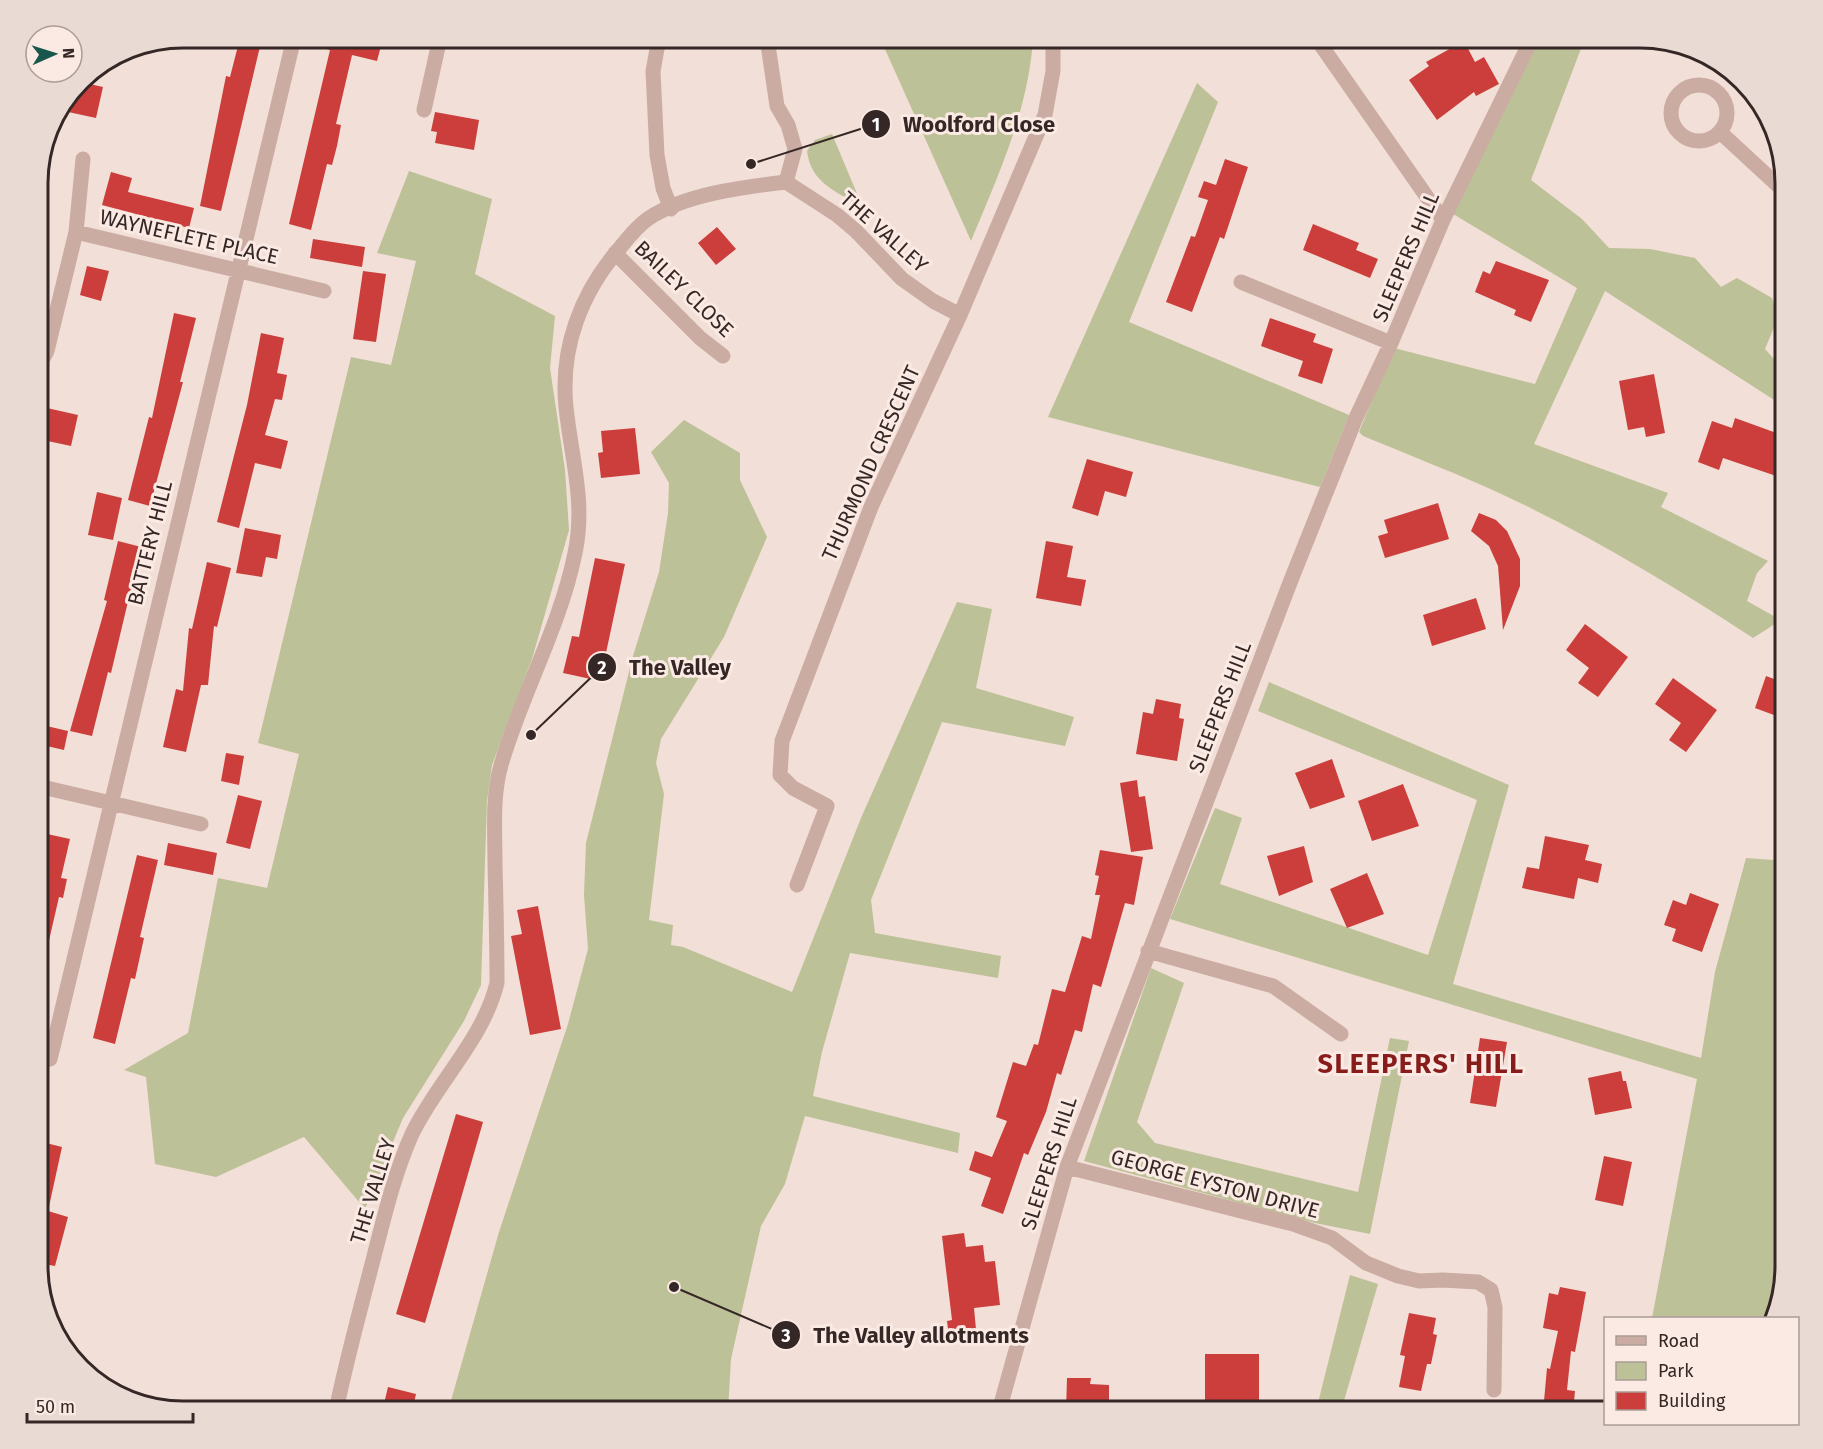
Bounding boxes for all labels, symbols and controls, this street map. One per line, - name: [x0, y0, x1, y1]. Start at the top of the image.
- north arrow: [24, 24, 84, 84]
- text: N: [59, 47, 78, 59]
- callout: Woolford Close: [861, 104, 1067, 144]
- text: Woolford Close: [903, 111, 1055, 138]
- text: 1: [872, 114, 880, 136]
- street label: THE VALLEY: [835, 186, 934, 278]
- street label: SLEEPERS HILL: [1367, 188, 1445, 326]
- street label: WAYNEFLETE PLACE: [97, 204, 281, 270]
- street label: BAILEY CLOSE: [629, 235, 739, 343]
- street label: THURMOND CRESCENT: [816, 361, 926, 565]
- street label: BATTERY HILL: [122, 478, 178, 608]
- street label: SLEEPERS HILL: [1183, 637, 1257, 776]
- callout: The Valley: [587, 647, 743, 687]
- text: The Valley: [629, 654, 731, 681]
- text: 2: [597, 657, 607, 679]
- district label: SLEEPERS' HILL: [1317, 1048, 1525, 1080]
- street label: SLEEPERS HILL: [1015, 1092, 1083, 1233]
- street label: THE VALLEY: [345, 1135, 401, 1247]
- street label: GEORGE EYSTON DRIVE: [1108, 1144, 1322, 1224]
- callout: The Valley allotments: [771, 1315, 1041, 1355]
- legend: [1604, 1317, 1799, 1425]
- text: The Valley allotments: [813, 1322, 1029, 1349]
- text: 3: [780, 1325, 791, 1347]
- text: Road: [1658, 1330, 1700, 1352]
- text: Park: [1658, 1360, 1694, 1382]
- scale bar: [27, 1386, 194, 1424]
- text: Building: [1658, 1390, 1726, 1412]
- text: 50 m: [36, 1396, 75, 1418]

